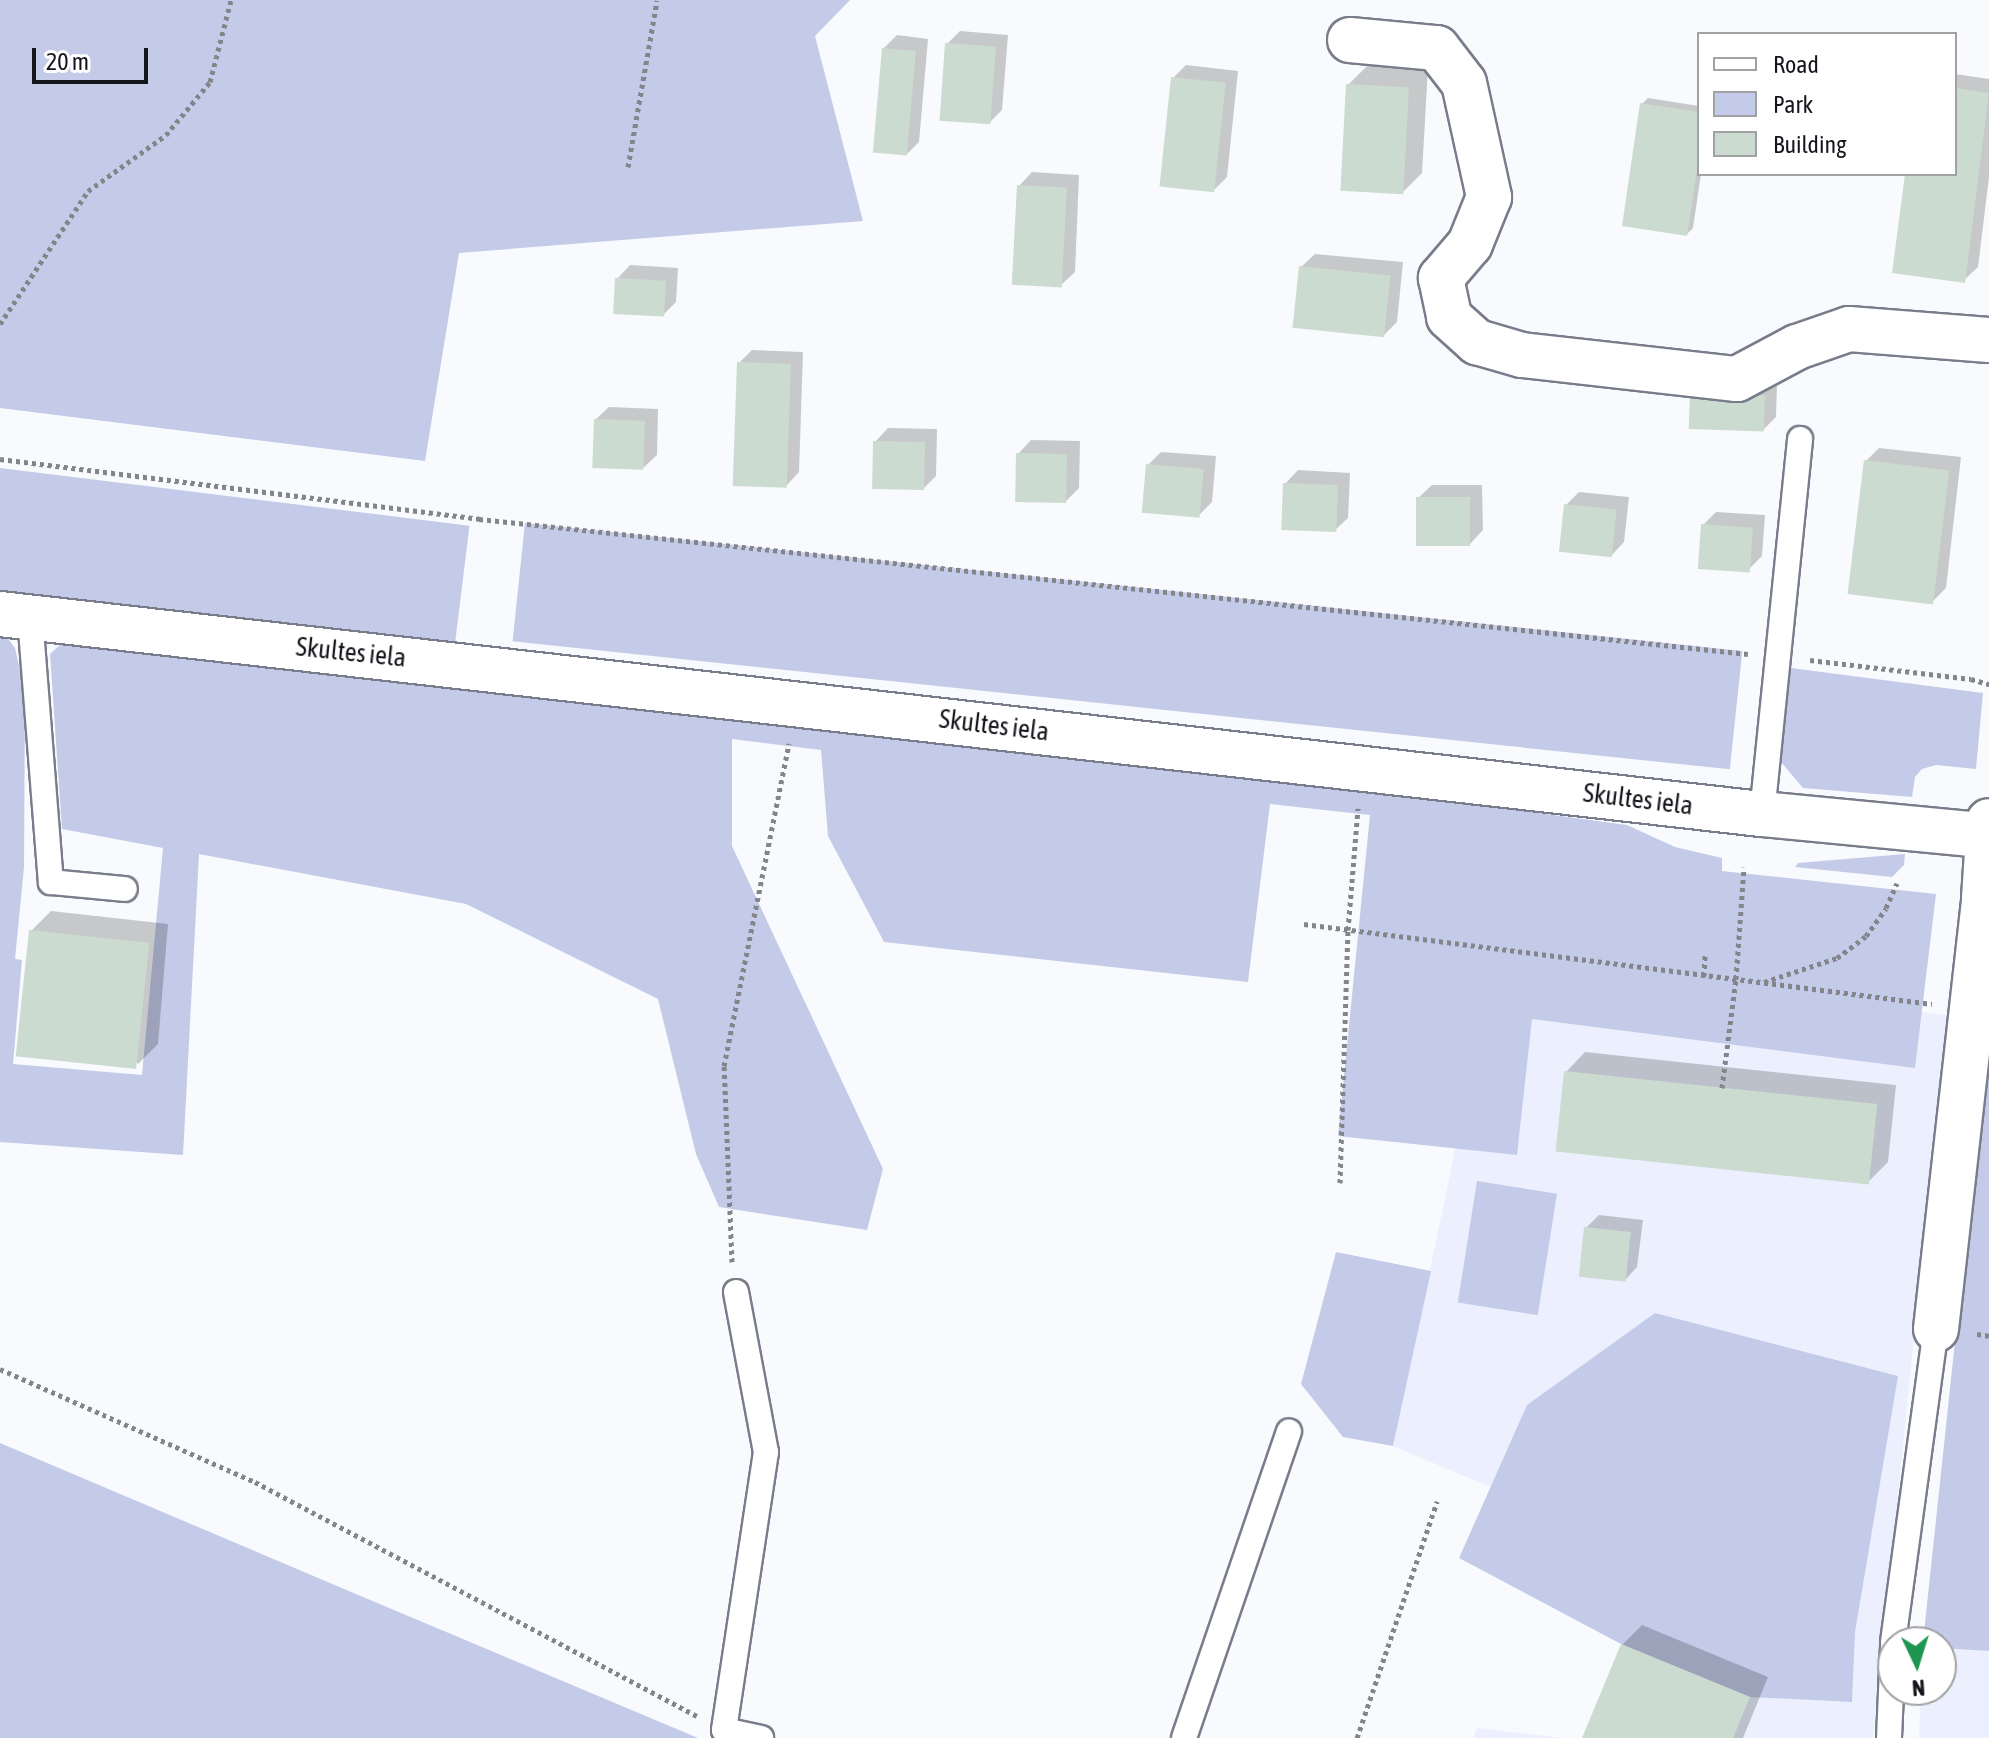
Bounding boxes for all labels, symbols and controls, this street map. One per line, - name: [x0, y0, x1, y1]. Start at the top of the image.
- scale bar: [36, 32, 152, 82]
- legend: [1697, 32, 1957, 176]
- text: 20 m: [46, 48, 89, 75]
- text: Road: [1773, 51, 1819, 78]
- text: Park: [1773, 91, 1813, 118]
- text: Building: [1773, 131, 1846, 158]
- street label: Skultes iela: [294, 632, 408, 674]
- street label: Skultes iela: [937, 704, 1051, 748]
- street label: Skultes iela: [1581, 778, 1695, 822]
- north arrow: [1877, 1626, 1957, 1706]
- text: N: [1911, 1675, 1926, 1701]

